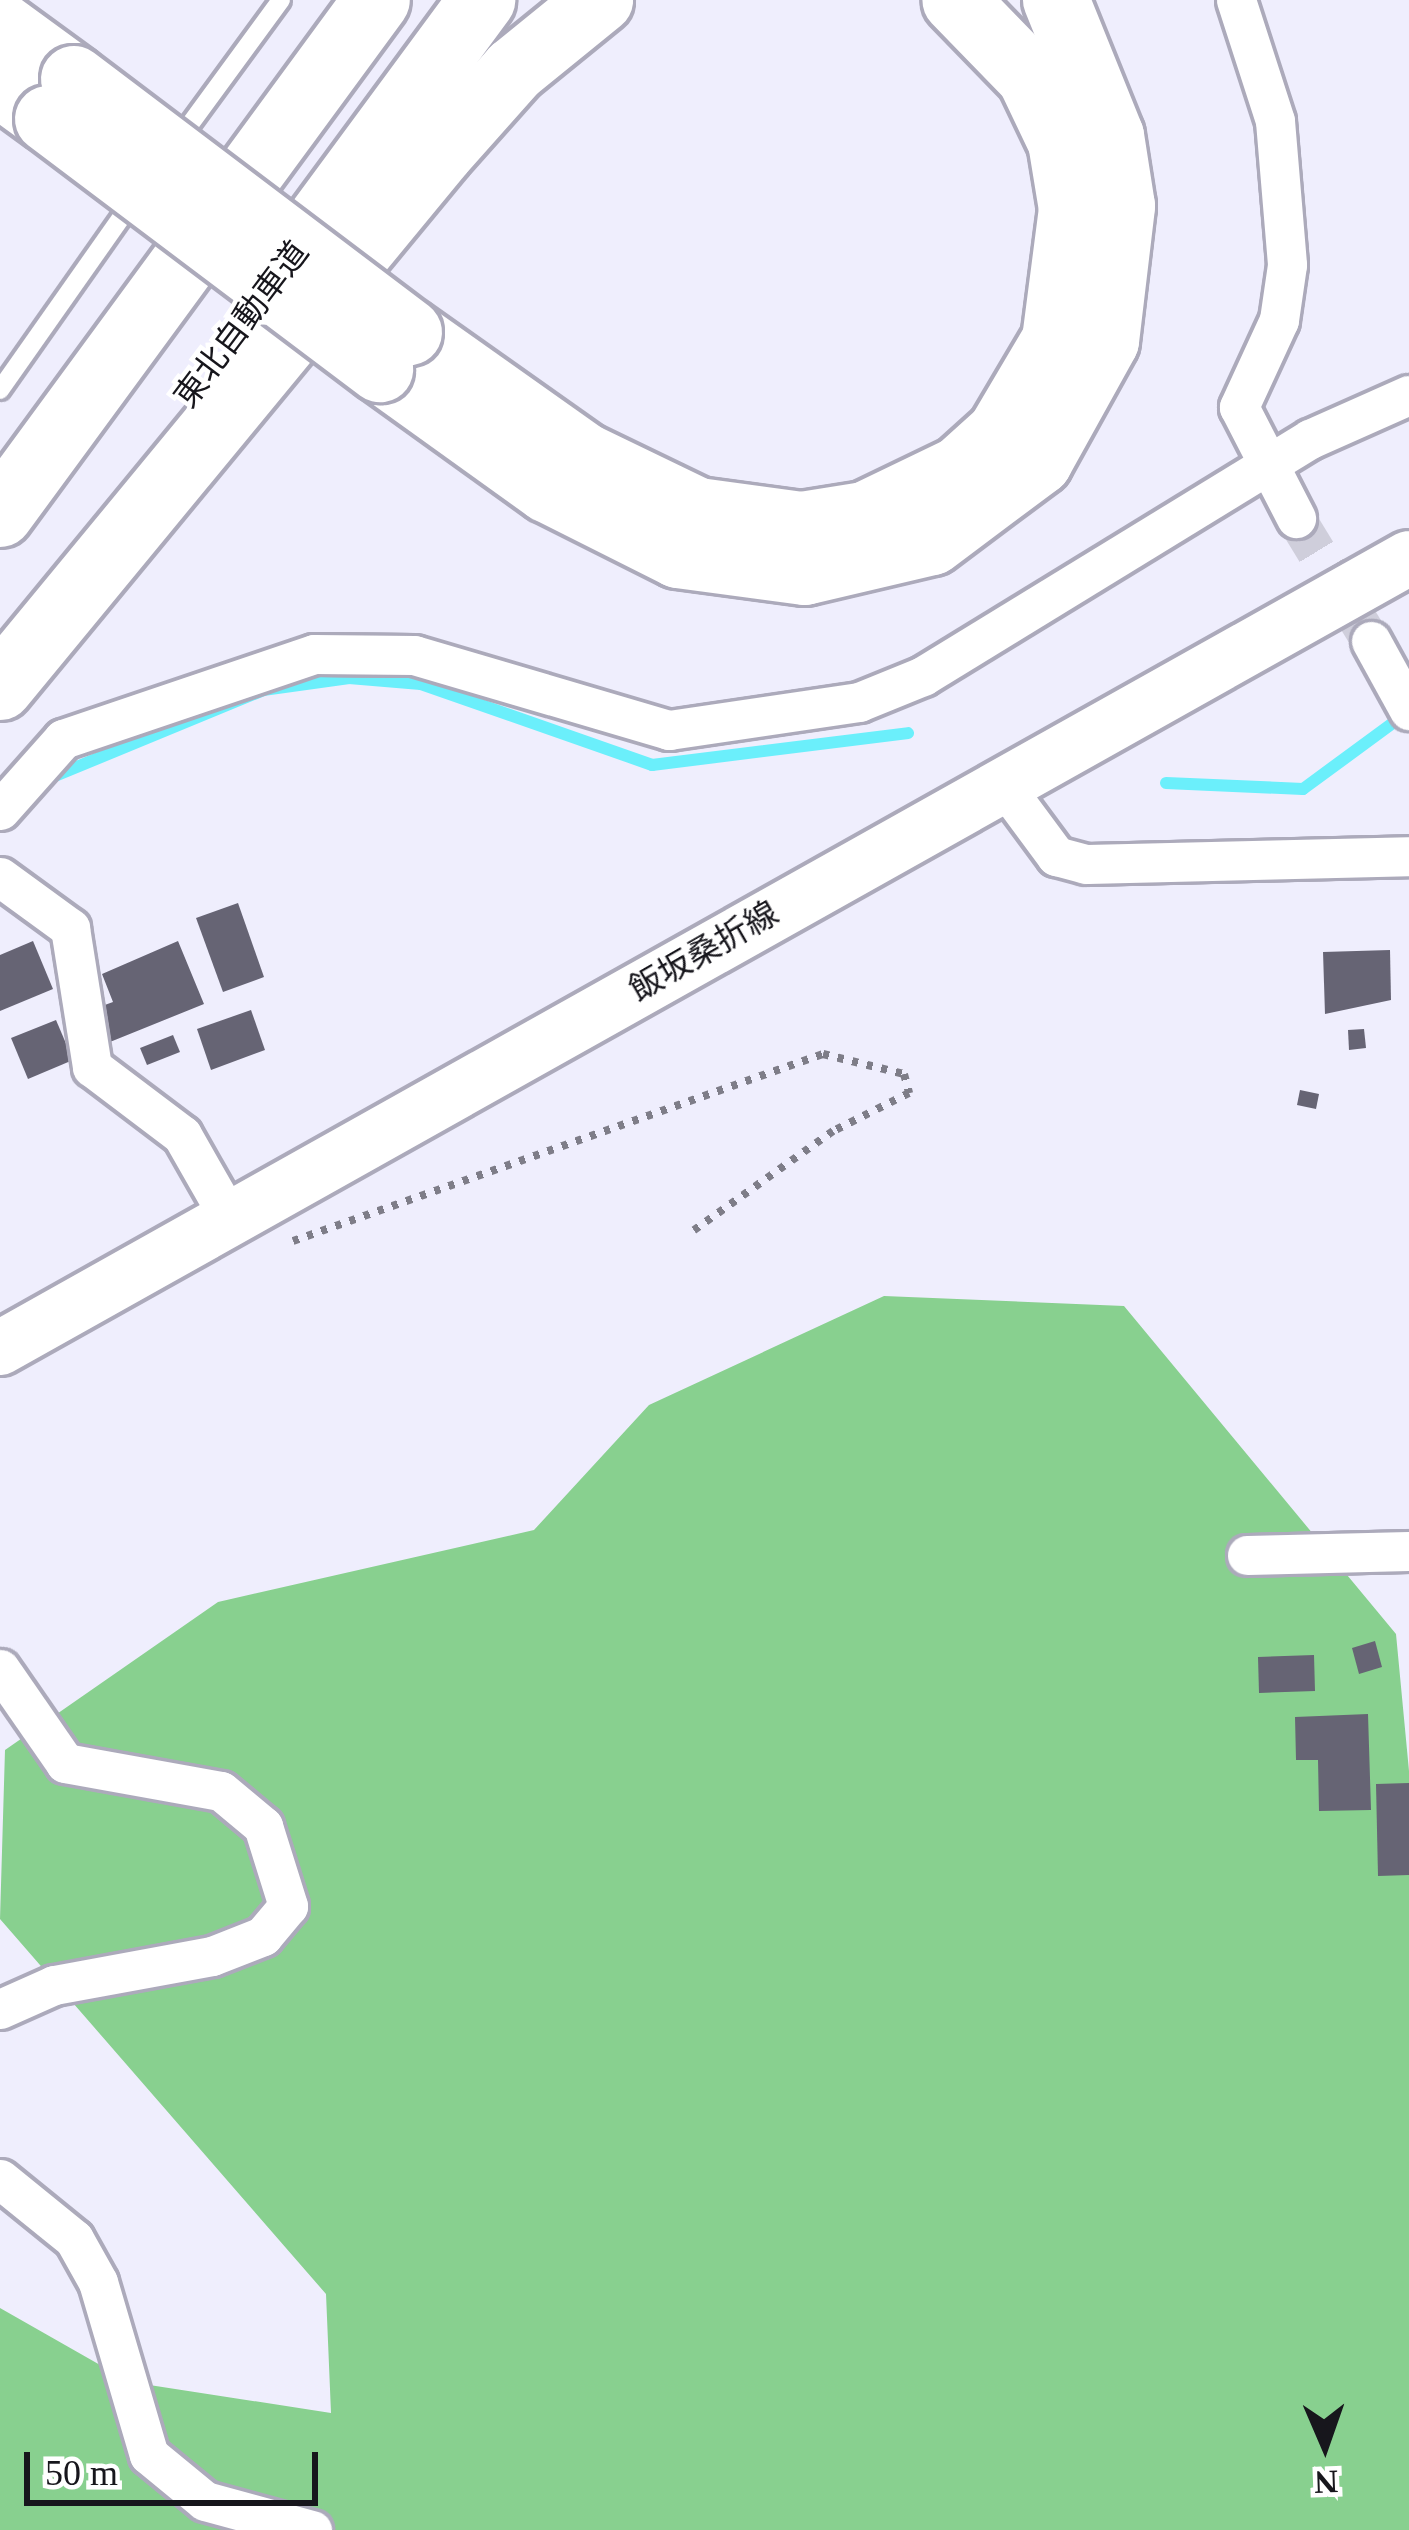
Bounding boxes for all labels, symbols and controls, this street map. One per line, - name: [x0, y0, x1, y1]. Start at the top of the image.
- street label: 東北自動車道: [167, 234, 317, 416]
- street label: 飯坂桑折線: [623, 894, 785, 1010]
- north arrow: [1265, 2386, 1385, 2506]
- scale bar: [30, 2428, 324, 2502]
- text: 50 m: [45, 2453, 118, 2493]
- text: N: [1314, 2464, 1339, 2500]

